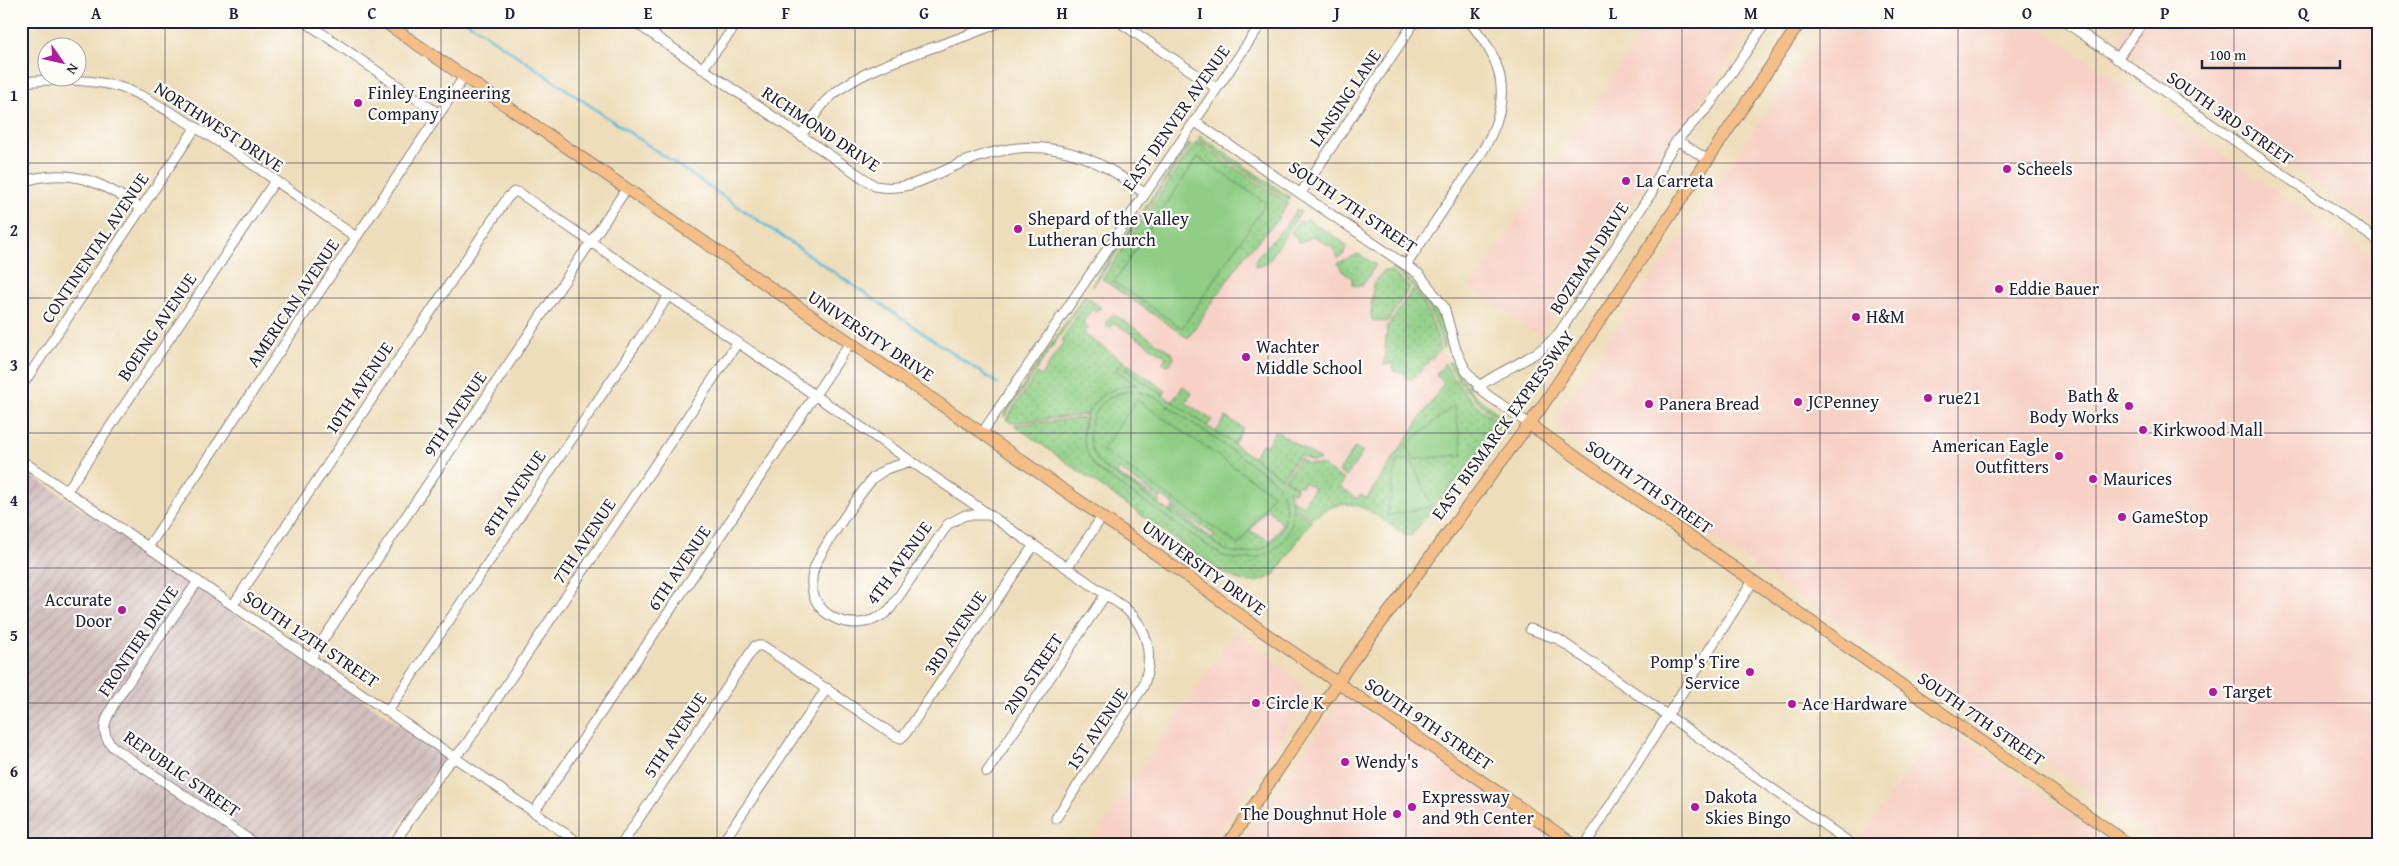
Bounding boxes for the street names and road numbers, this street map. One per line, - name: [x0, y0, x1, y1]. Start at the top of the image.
- street label: EAST DENVER AVENUE: [1115, 39, 1236, 196]
- street label: LANSING LANE: [1302, 43, 1387, 152]
- street label: SOUTH 3RD STREET: [2161, 64, 2299, 171]
- street label: NORTHWEST DRIVE: [149, 74, 289, 179]
- street label: RICHMOND DRIVE: [757, 79, 886, 178]
- street label: SOUTH 7TH STREET: [1284, 154, 1423, 260]
- street label: CONTINENTAL AVENUE: [34, 167, 155, 328]
- street label: BOZEMAN DRIVE: [1542, 196, 1635, 319]
- street label: AMERICAN AVENUE: [240, 233, 346, 372]
- street label: BOEING AVENUE: [110, 267, 203, 386]
- street label: UNIVERSITY DRIVE: [803, 283, 940, 388]
- street label: EAST BISMARCK EXPRESSWAY: [1424, 324, 1581, 525]
- street label: 10TH AVENUE: [318, 336, 400, 439]
- street label: 9TH AVENUE: [416, 366, 493, 462]
- street label: SOUTH 7TH STREET: [1580, 433, 1718, 541]
- street label: 8TH AVENUE: [475, 445, 552, 541]
- street label: 7TH AVENUE: [545, 493, 622, 589]
- street label: UNIVERSITY DRIVE: [1137, 513, 1272, 622]
- street label: 4TH AVENUE: [859, 515, 938, 610]
- street label: 6TH AVENUE: [640, 520, 717, 616]
- street label: FRONTIER DRIVE: [90, 580, 185, 702]
- street label: SOUTH 12TH STREET: [238, 583, 385, 694]
- street label: 3RD AVENUE: [916, 585, 993, 681]
- street label: 2ND STREET: [995, 628, 1070, 720]
- street label: SOUTH 7TH STREET: [1912, 665, 2050, 773]
- street label: SOUTH 9TH STREET: [1360, 671, 1499, 777]
- street label: 1ST AVENUE: [1059, 682, 1134, 775]
- street label: 5TH AVENUE: [636, 687, 713, 783]
- street label: REPUBLIC STREET: [119, 723, 246, 824]

